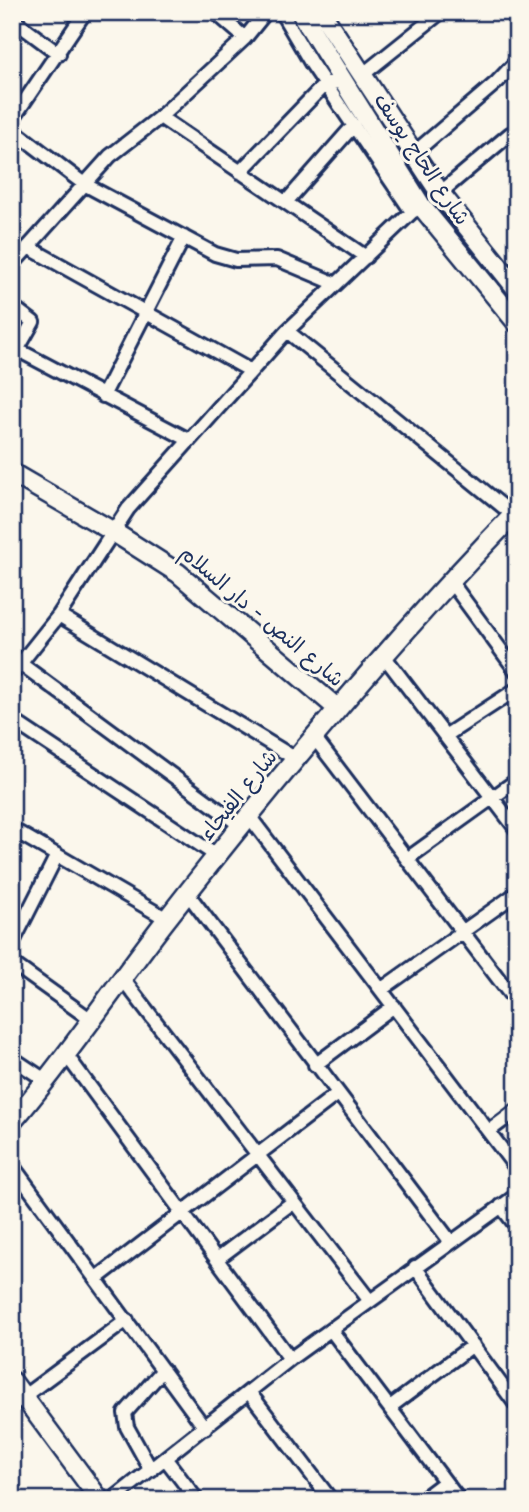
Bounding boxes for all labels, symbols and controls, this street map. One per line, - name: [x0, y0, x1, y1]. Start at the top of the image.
- street label: شارع الحاج يوسف: [367, 85, 480, 231]
- street label: شارع النص - دار السلام: [173, 536, 353, 695]
- street label: شارع الفيحاء: [190, 741, 284, 847]

